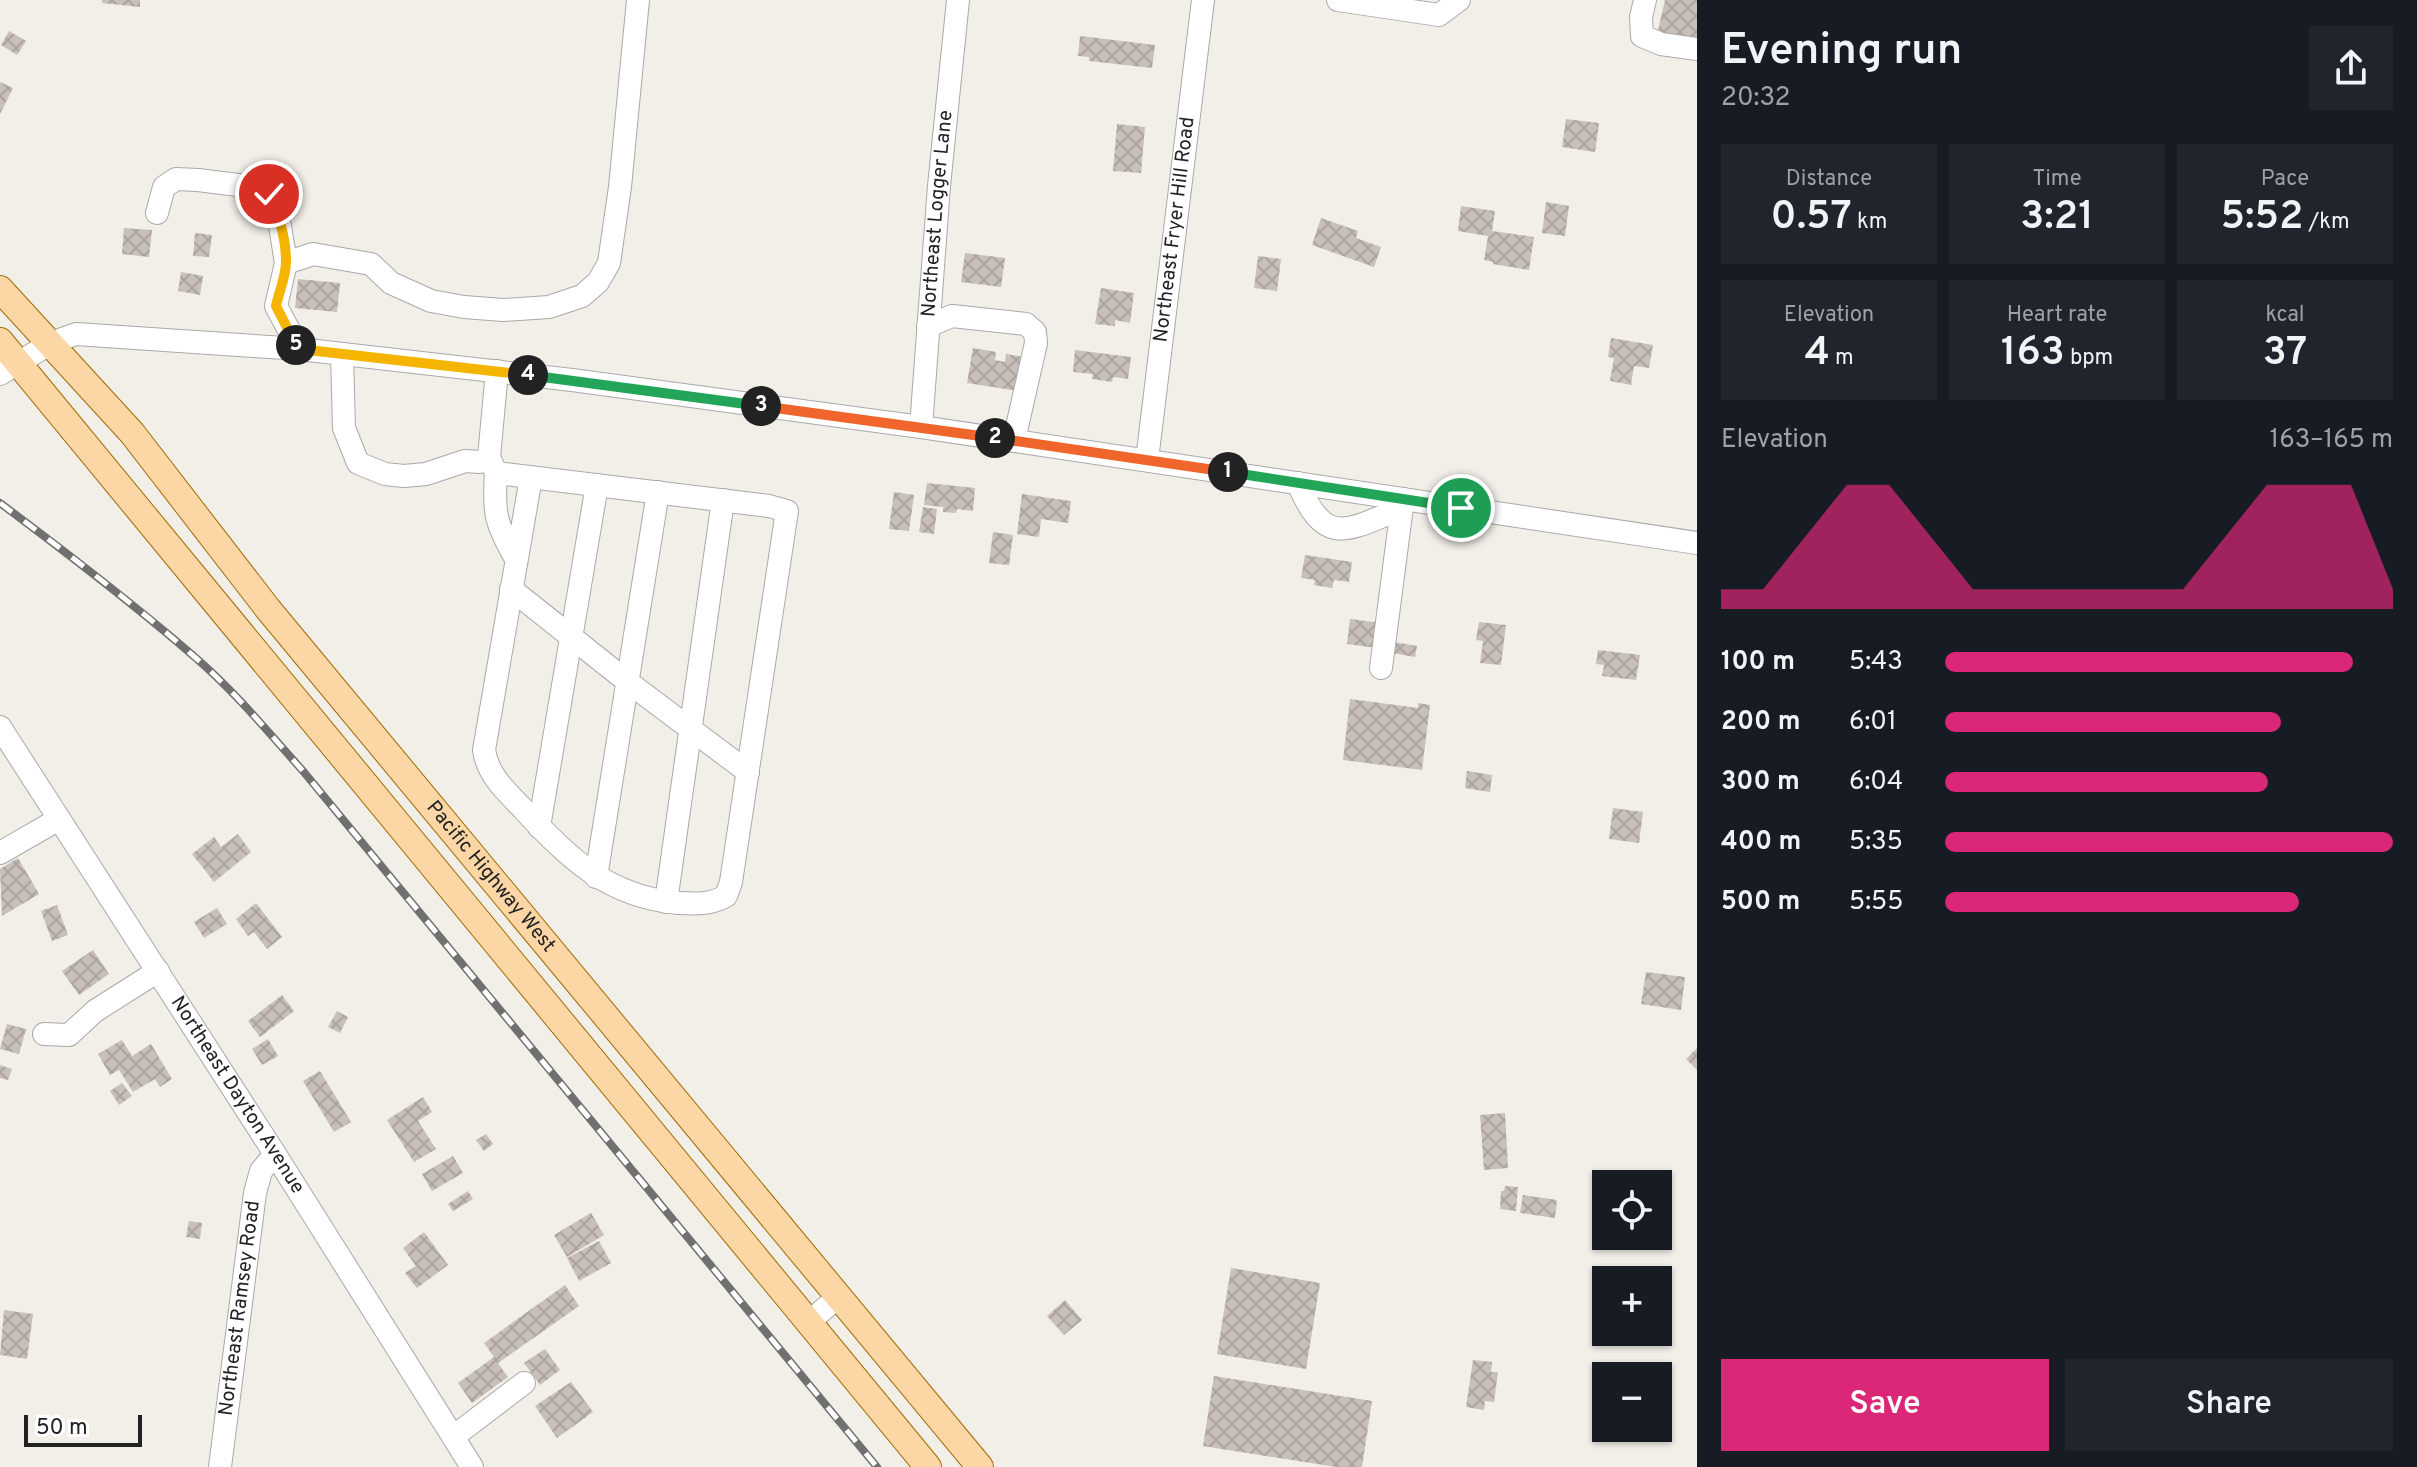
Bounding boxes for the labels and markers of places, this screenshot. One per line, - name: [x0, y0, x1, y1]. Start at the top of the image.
- pin: [235, 160, 303, 228]
- pin: 5: [276, 325, 316, 365]
- pin: 4: [508, 355, 548, 395]
- pin: 3: [741, 386, 781, 426]
- pin: 2: [975, 418, 1015, 458]
- pin: 1: [1208, 452, 1248, 492]
- pin: [1427, 474, 1495, 542]

